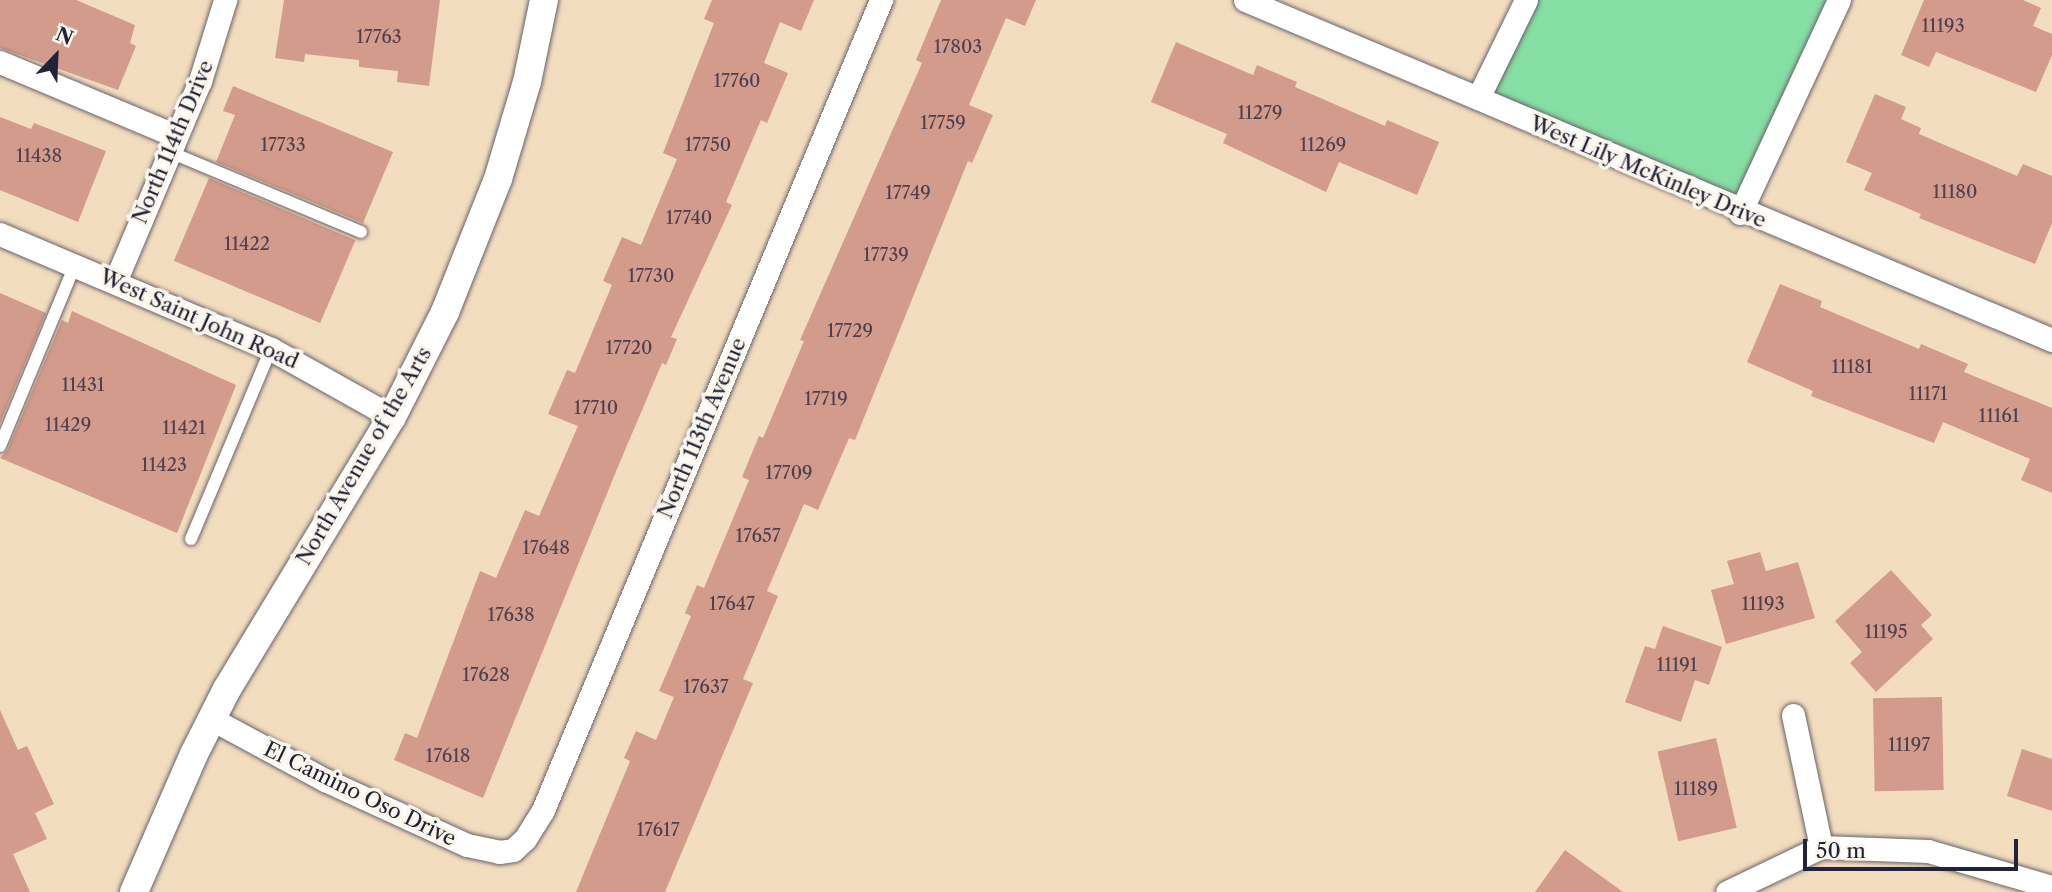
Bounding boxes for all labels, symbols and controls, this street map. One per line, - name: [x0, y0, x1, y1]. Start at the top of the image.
- house number: 11193: [1921, 15, 1965, 37]
- north arrow: [21, 21, 91, 91]
- text: N: [52, 22, 76, 50]
- house number: 17763: [356, 26, 402, 48]
- house number: 17803: [934, 36, 982, 58]
- street label: North 114th Drive: [127, 56, 219, 228]
- house number: 17760: [714, 70, 760, 92]
- house number: 11279: [1238, 102, 1282, 124]
- street label: West Lily McKinley Drive: [1525, 110, 1771, 234]
- house number: 17759: [920, 112, 966, 134]
- house number: 17733: [260, 134, 306, 156]
- house number: 17750: [685, 134, 731, 156]
- house number: 11269: [1300, 134, 1346, 156]
- house number: 11438: [16, 145, 62, 167]
- house number: 11180: [1933, 181, 1977, 203]
- house number: 17749: [885, 182, 931, 204]
- house number: 17740: [666, 207, 712, 229]
- house number: 11422: [224, 233, 270, 255]
- house number: 17739: [863, 244, 909, 266]
- street label: West Saint John Road: [96, 264, 302, 374]
- house number: 17730: [628, 265, 674, 287]
- house number: 17729: [827, 320, 873, 342]
- street label: North 113th Avenue: [652, 333, 752, 523]
- house number: 17720: [605, 337, 653, 359]
- street label: North Avenue of the Arts: [291, 342, 437, 570]
- house number: 11181: [1832, 356, 1872, 378]
- house number: 11431: [61, 374, 105, 396]
- house number: 11171: [1908, 383, 1948, 405]
- house number: 17719: [804, 388, 848, 410]
- house number: 17710: [574, 397, 618, 419]
- house number: 11161: [1979, 405, 2019, 427]
- house number: 11429: [45, 414, 91, 436]
- house number: 11421: [162, 417, 206, 439]
- house number: 11423: [141, 454, 187, 476]
- house number: 17709: [765, 462, 813, 484]
- house number: 17657: [735, 525, 781, 547]
- house number: 17648: [522, 537, 570, 559]
- house number: 17647: [709, 593, 755, 615]
- house number: 11193: [1741, 593, 1785, 615]
- house number: 17638: [487, 604, 535, 626]
- house number: 11195: [1864, 621, 1908, 643]
- house number: 11191: [1657, 654, 1697, 676]
- house number: 17628: [462, 664, 510, 686]
- house number: 17637: [683, 676, 729, 698]
- house number: 11197: [1888, 734, 1930, 756]
- street label: El Camino Oso Drive: [260, 736, 460, 852]
- house number: 17618: [426, 745, 470, 767]
- house number: 11189: [1674, 778, 1718, 800]
- house number: 17617: [636, 819, 680, 841]
- scale bar: [1807, 826, 2022, 870]
- text: 50 m: [1816, 838, 1866, 863]

